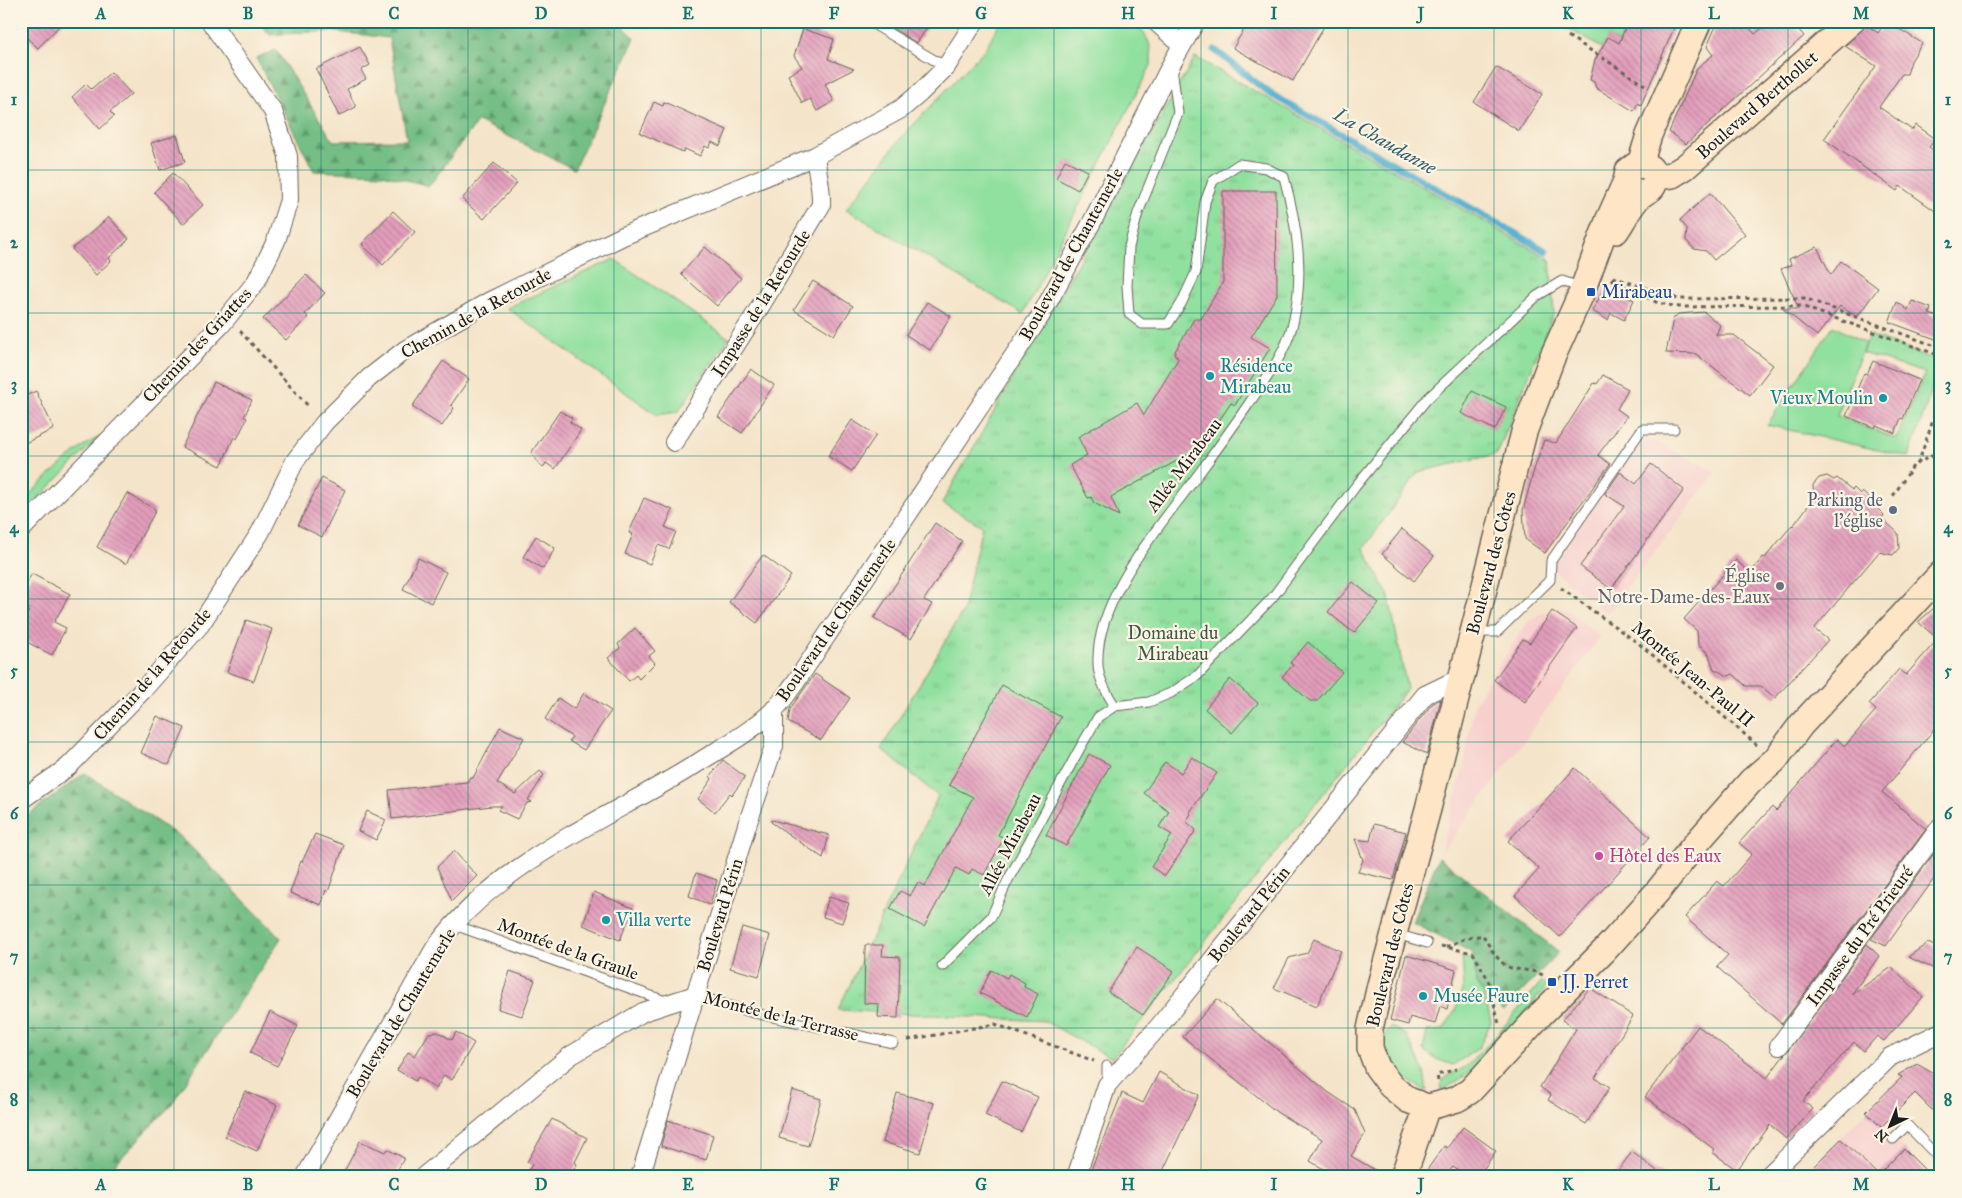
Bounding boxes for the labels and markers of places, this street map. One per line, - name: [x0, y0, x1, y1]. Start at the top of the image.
- place label: Mirabeau: [1601, 281, 1673, 303]
- marker: Mirabeau: [1585, 286, 1597, 298]
- place label: Résidence Mirabeau: [1220, 355, 1293, 398]
- marker: Résidence Mirabeau: [1204, 370, 1216, 382]
- place label: Vieux Moulin: [1769, 387, 1873, 409]
- marker: Vieux Moulin: [1877, 392, 1889, 404]
- place label: Parking de l'église: [1807, 489, 1883, 533]
- marker: Parking de l'église: [1887, 504, 1899, 516]
- place label: Église Notre-Dame-des-Eaux: [1598, 563, 1770, 608]
- marker: Église Notre-Dame-des-Eaux: [1774, 580, 1786, 592]
- place label: Hôtel des Eaux: [1609, 845, 1721, 867]
- marker: Hôtel des Eaux: [1593, 850, 1605, 862]
- place label: Villa verte: [615, 909, 691, 931]
- marker: Villa verte: [600, 914, 612, 926]
- place label: JJ. Perret: [1560, 971, 1629, 994]
- marker: JJ. Perret: [1546, 976, 1558, 988]
- place label: Musée Faure: [1433, 985, 1529, 1007]
- marker: Musée Faure: [1417, 990, 1429, 1002]

